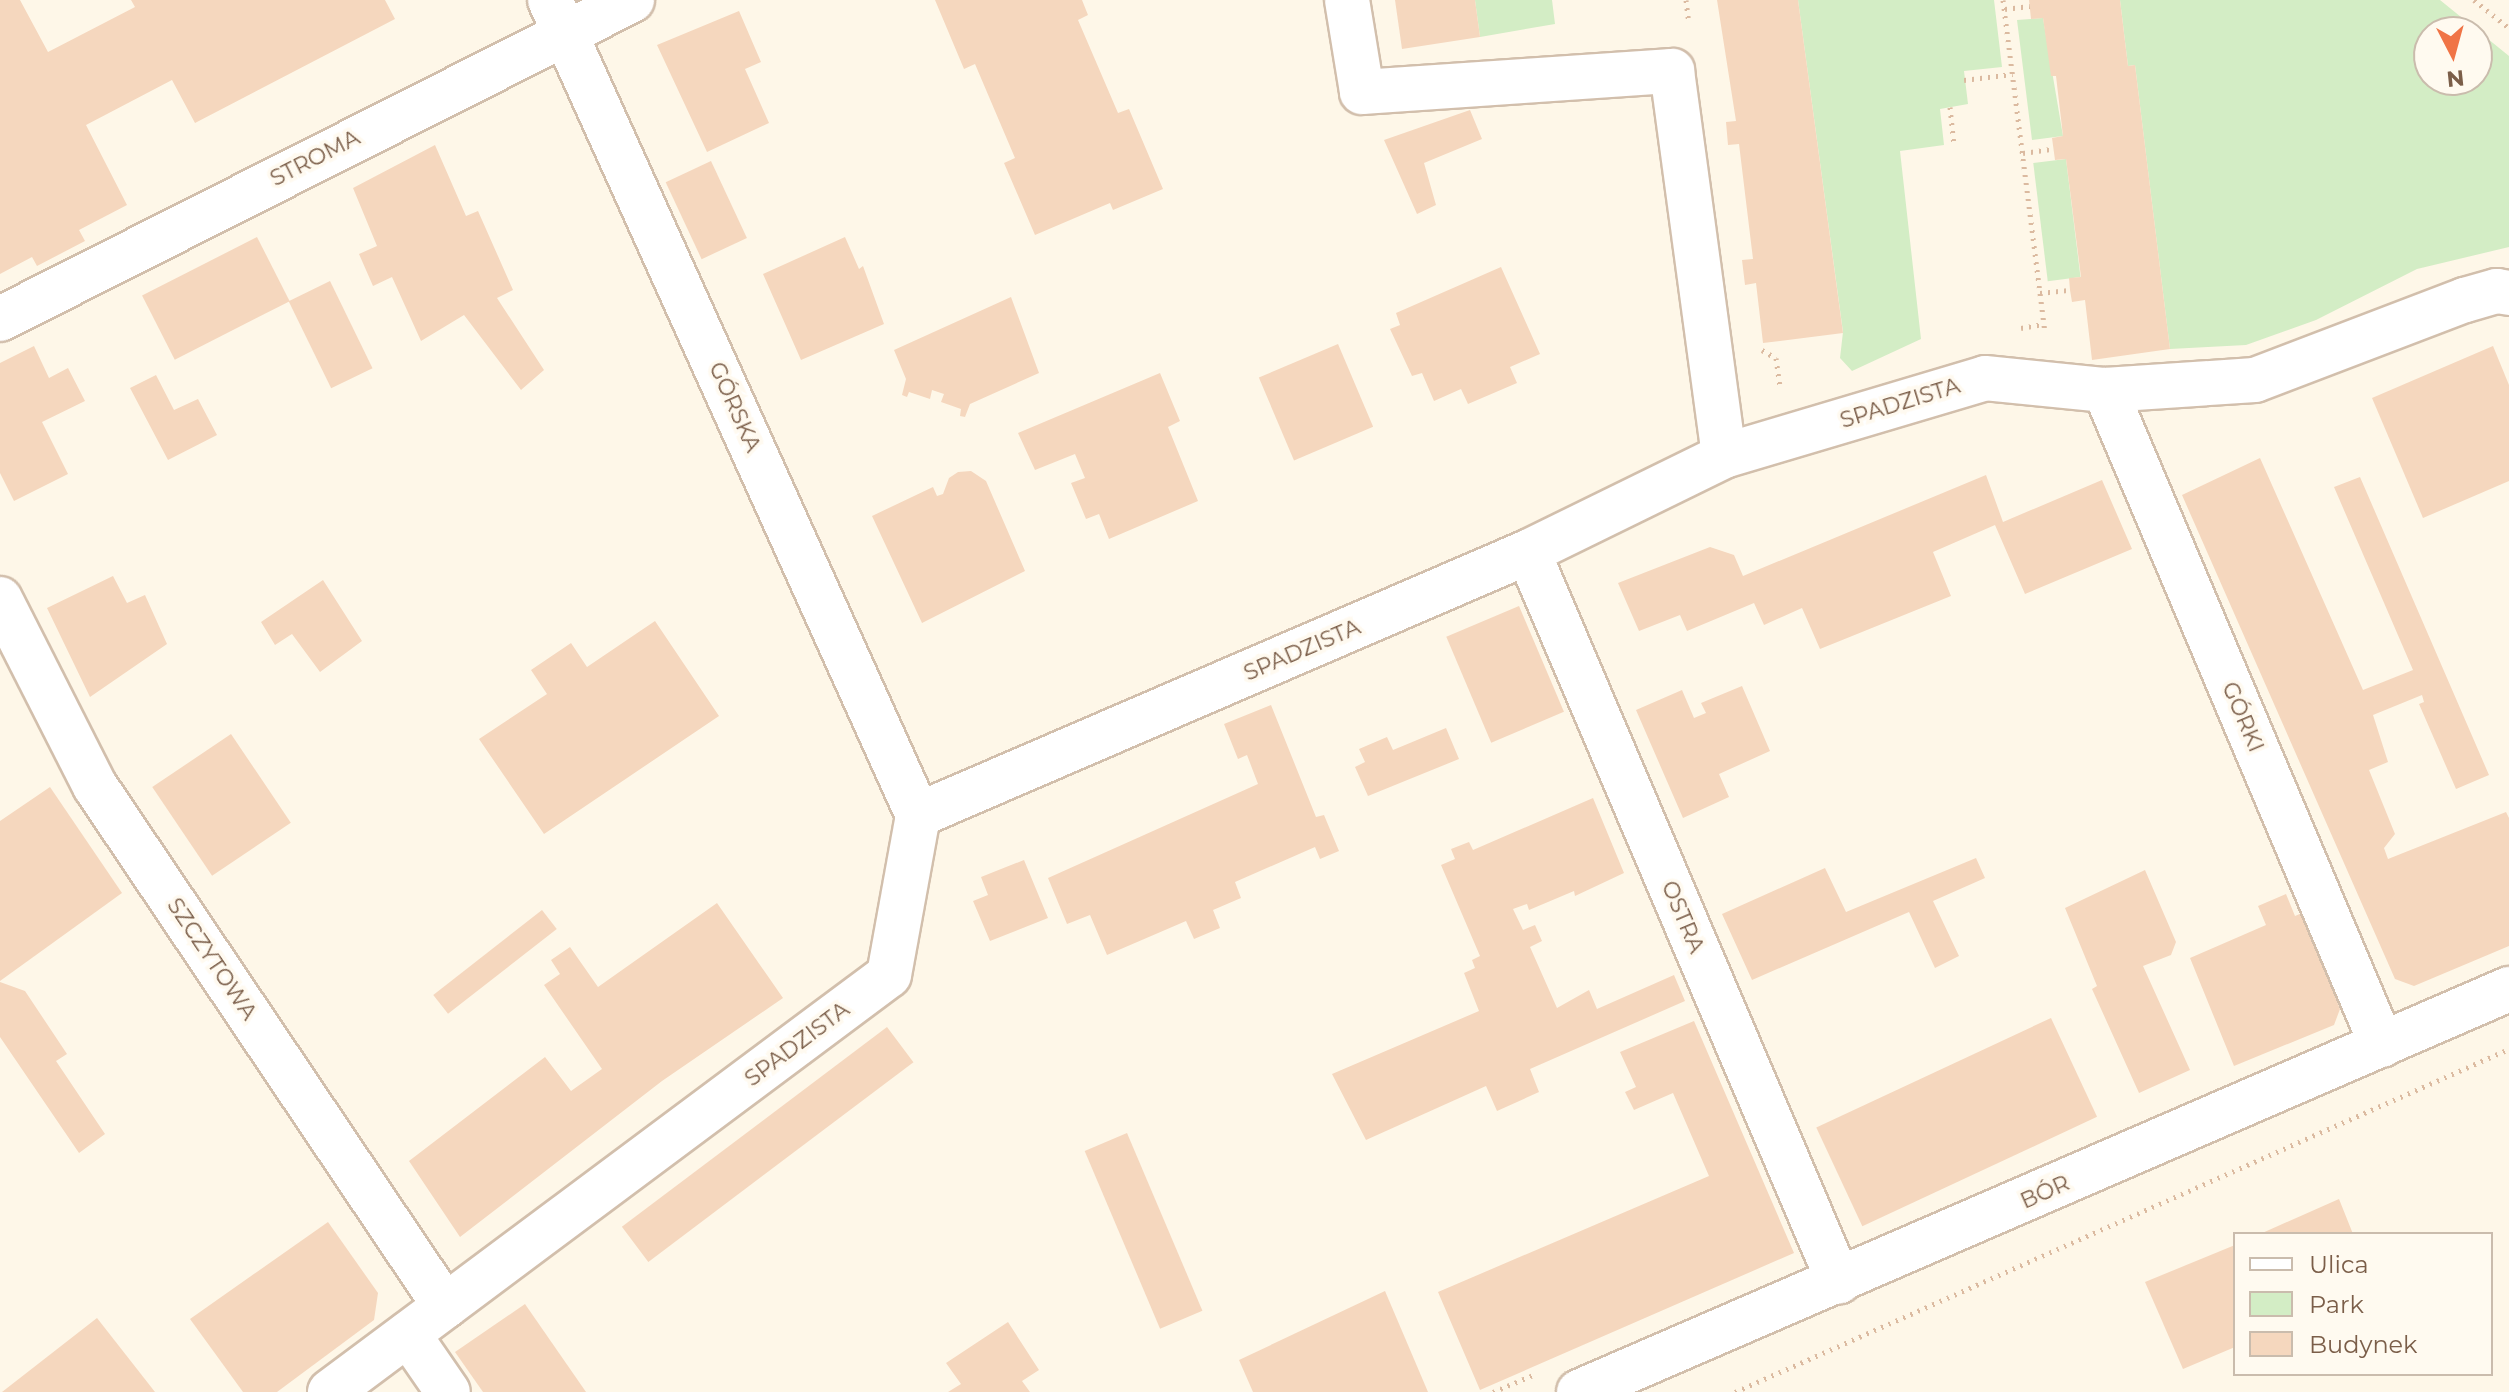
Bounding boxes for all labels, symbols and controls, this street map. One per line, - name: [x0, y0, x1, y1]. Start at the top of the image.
- north arrow: [2413, 16, 2493, 96]
- text: N: [2445, 64, 2466, 93]
- street label: STROMA: [266, 124, 364, 192]
- street label: GÓRSKA: [703, 358, 767, 456]
- street label: SPADZISTA: [1837, 372, 1963, 434]
- street label: SPADZISTA: [1240, 614, 1364, 686]
- street label: GÓRKI: [2216, 678, 2270, 756]
- street label: OSTRA: [1656, 877, 1710, 957]
- street label: SZCZYTOWA: [162, 893, 262, 1025]
- street label: SPADZISTA: [740, 996, 854, 1092]
- street label: BÓR: [2016, 1170, 2074, 1214]
- legend: [2233, 1232, 2493, 1376]
- text: Ulica: [2309, 1250, 2369, 1279]
- text: Park: [2309, 1290, 2364, 1319]
- text: Budynek: [2309, 1330, 2417, 1359]

